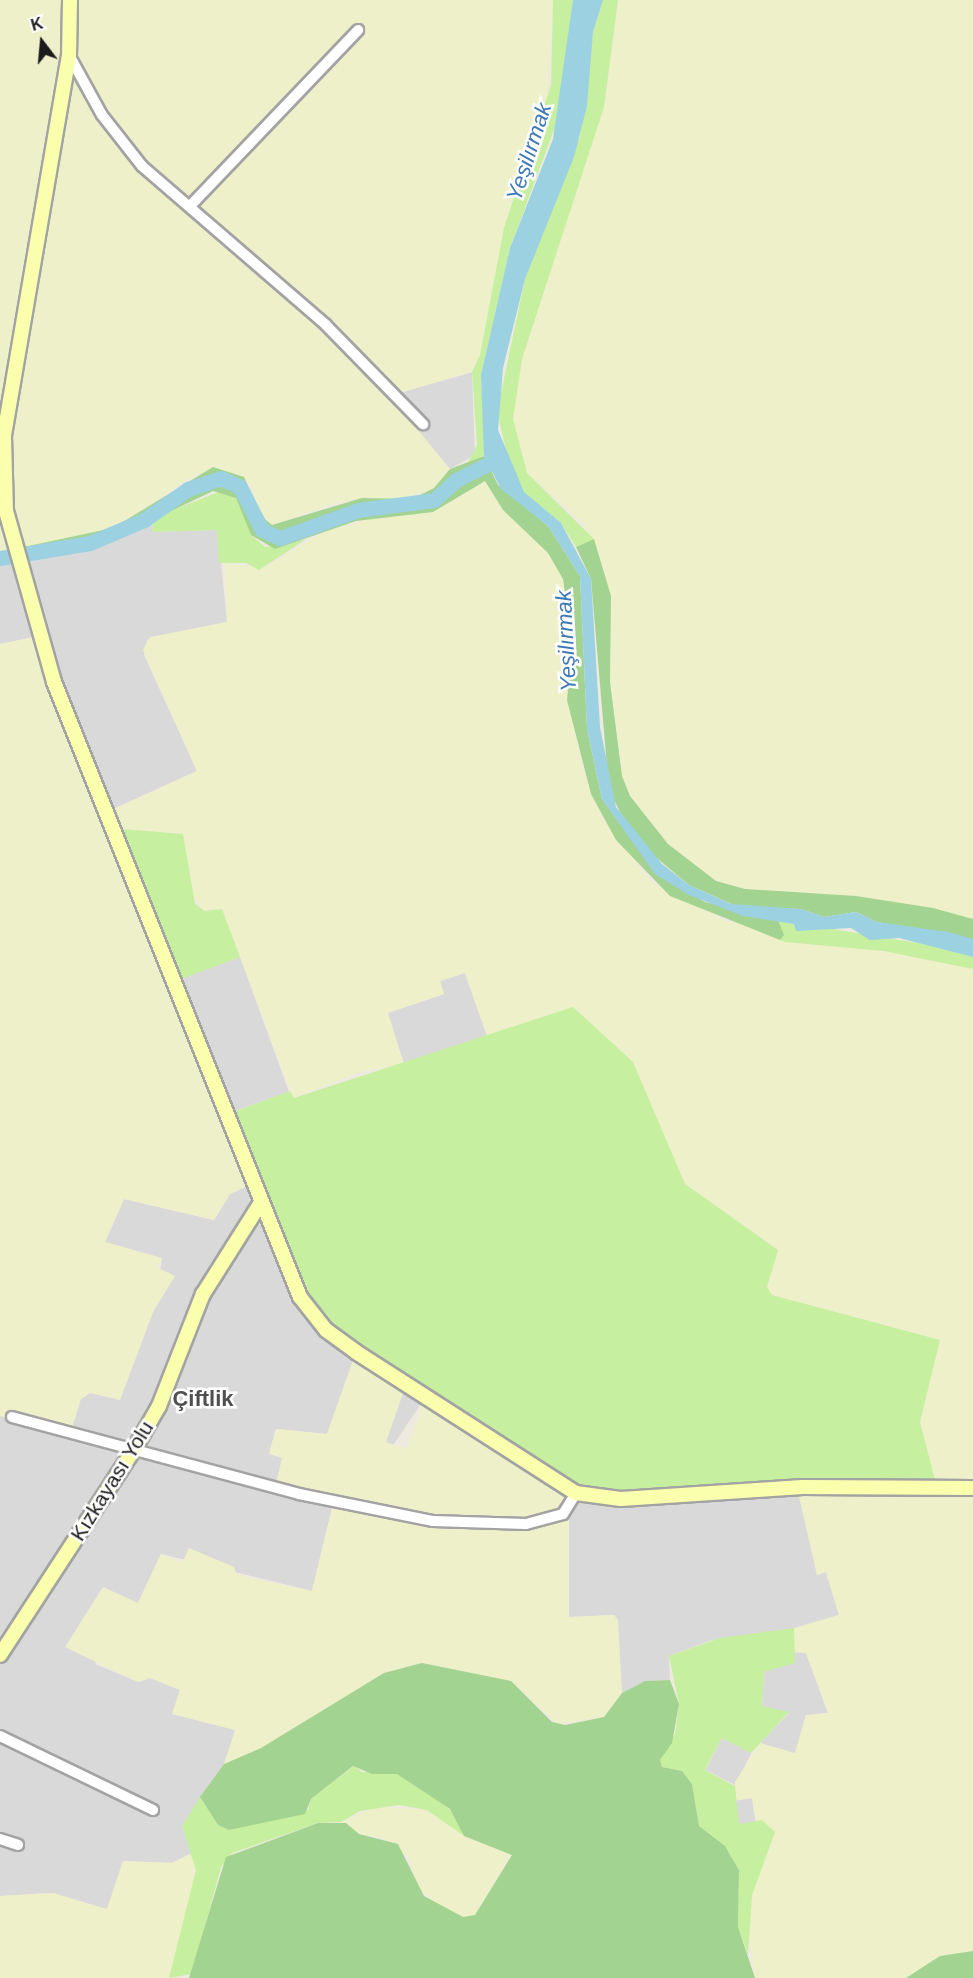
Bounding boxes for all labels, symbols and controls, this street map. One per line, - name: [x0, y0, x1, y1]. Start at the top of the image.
- north arrow: [12, 12, 72, 72]
- text: K: [29, 14, 45, 34]
- water label: Yeşilırmak: [501, 100, 557, 204]
- water label: Yeşilırmak: [550, 590, 582, 692]
- district label: Çiftlik: [172, 1386, 234, 1412]
- street label: Kızkayası Yolu: [65, 1416, 159, 1546]

